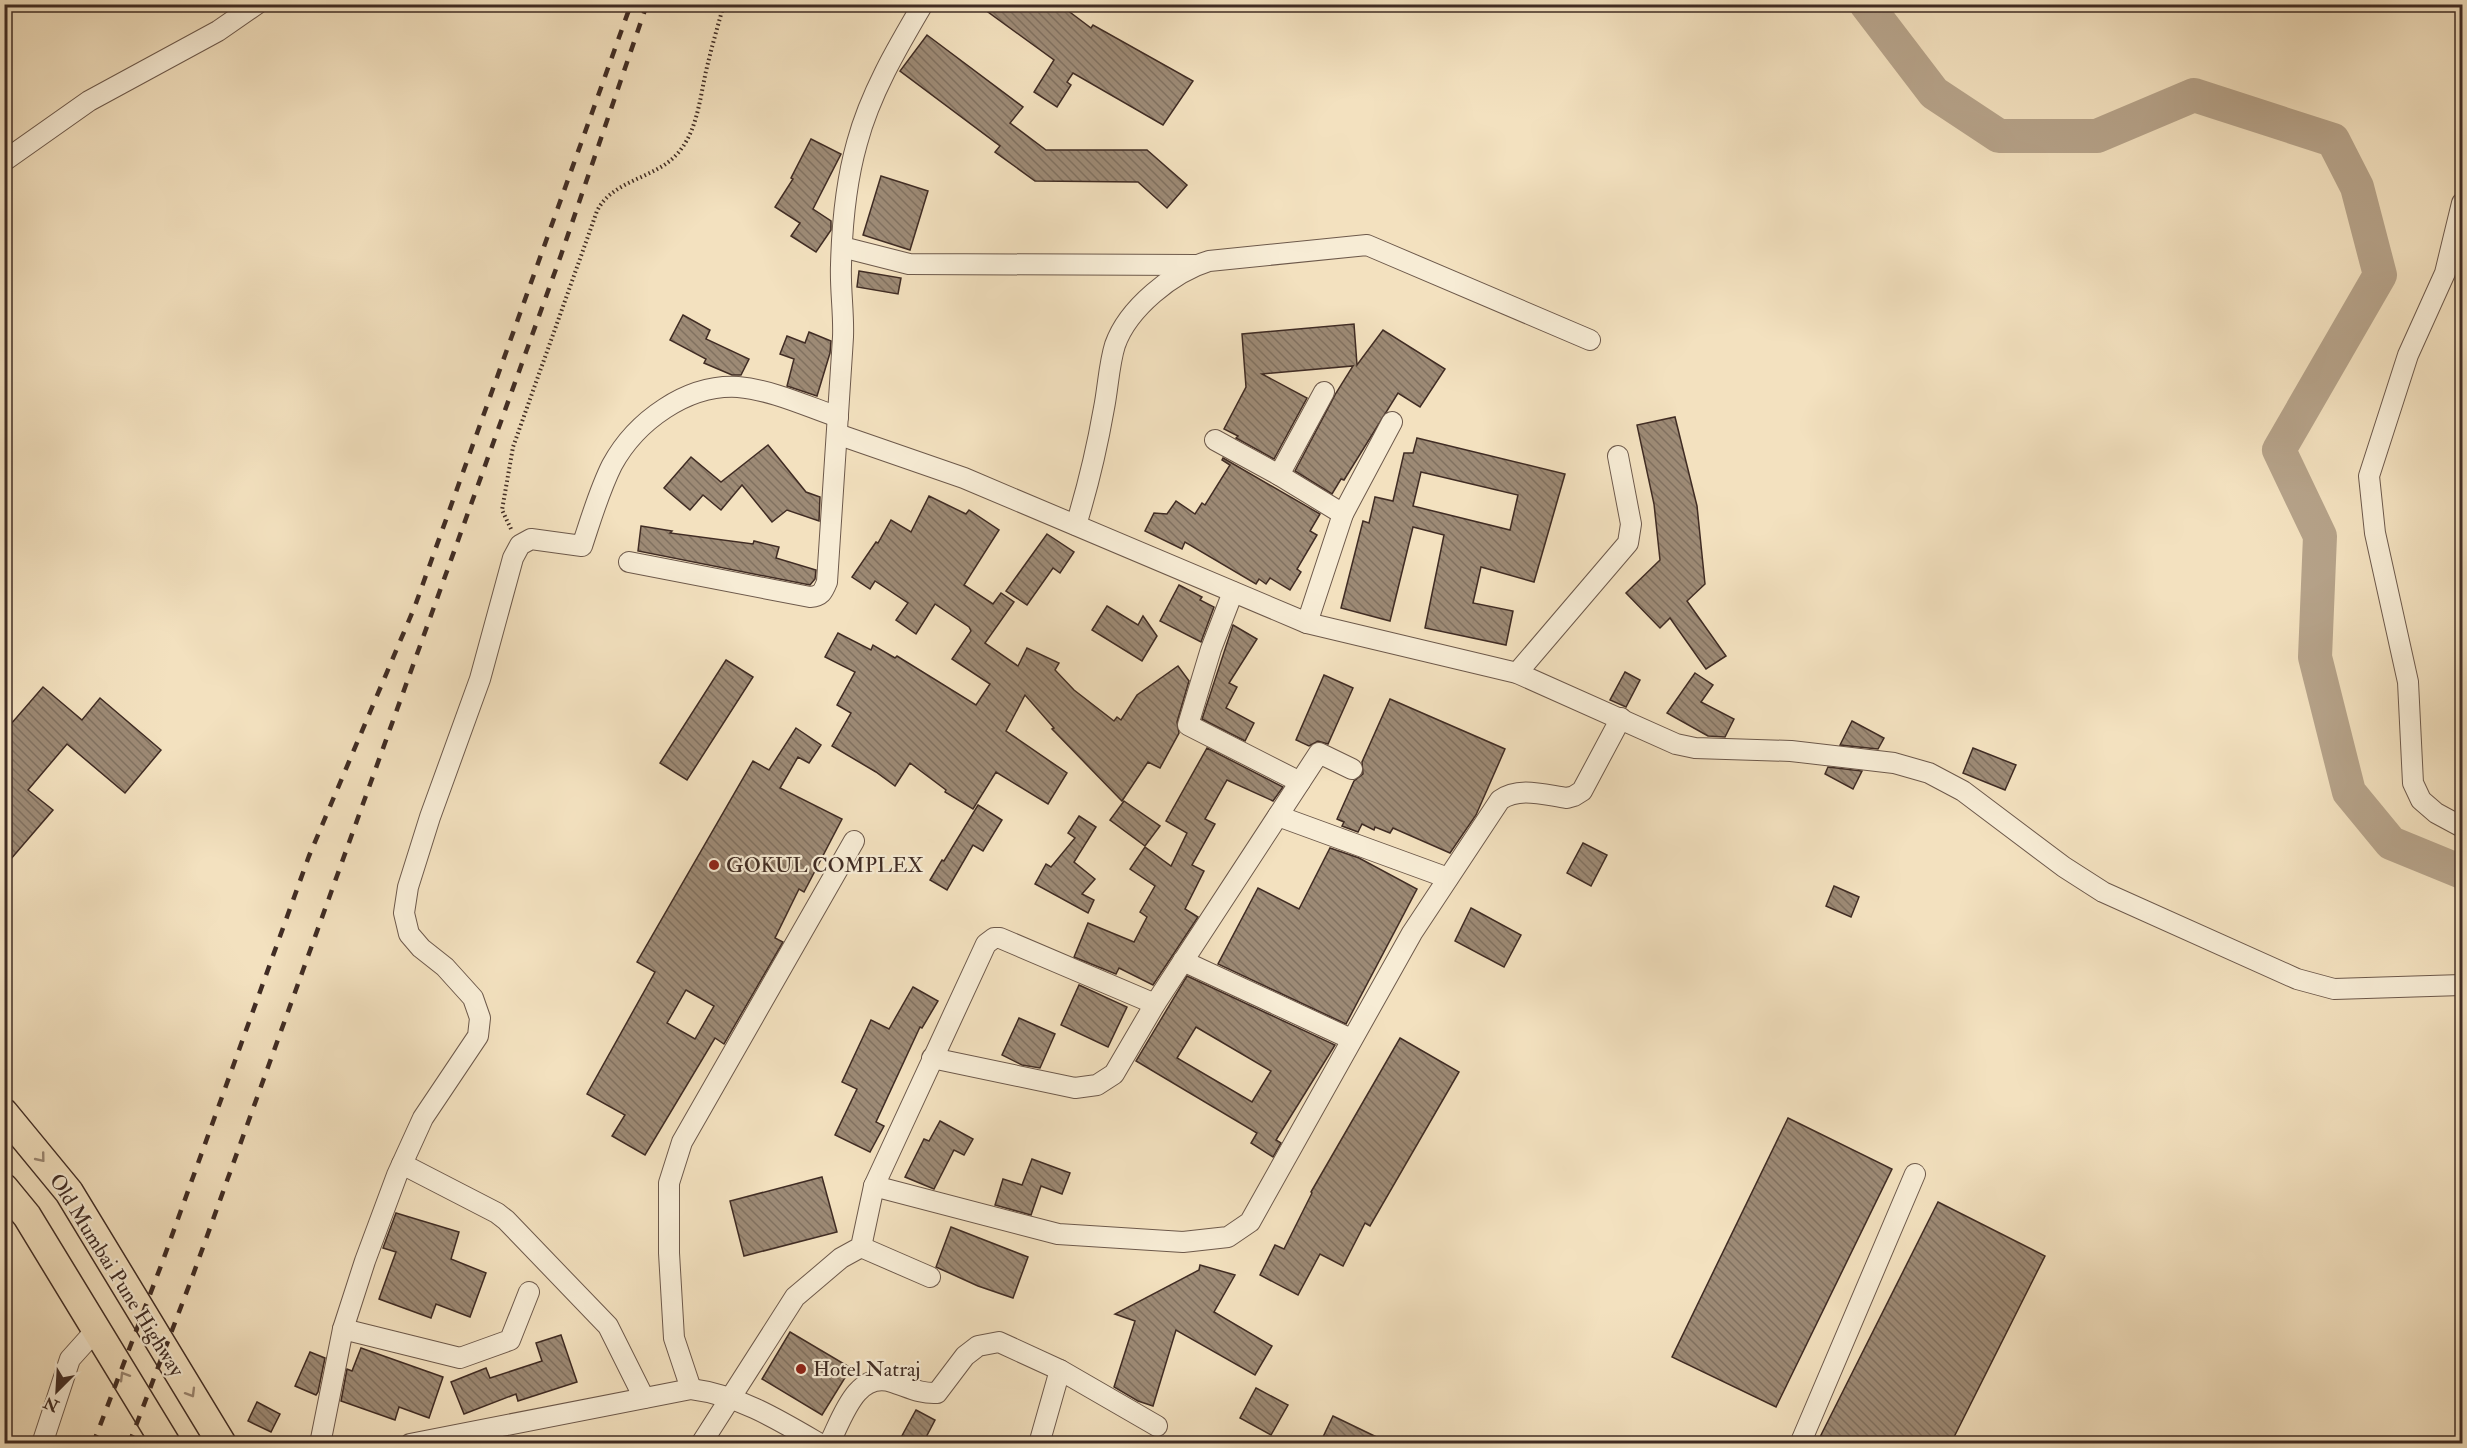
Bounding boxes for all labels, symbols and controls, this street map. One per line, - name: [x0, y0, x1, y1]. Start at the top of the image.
- place label: GOKUL COMPLEX: [726, 852, 924, 879]
- marker: GOKUL COMPLEX: [707, 858, 721, 872]
- one-way arrow: [34, 1151, 45, 1162]
- street label: Old Mumbai Pune Highway: [43, 1169, 191, 1383]
- place label: Hotel Natraj: [813, 1356, 921, 1383]
- north arrow: [27, 1361, 87, 1421]
- marker: Hotel Natraj: [794, 1362, 808, 1376]
- one-way arrow: [120, 1372, 132, 1382]
- one-way arrow: [184, 1387, 196, 1397]
- text: N: [40, 1391, 63, 1416]

